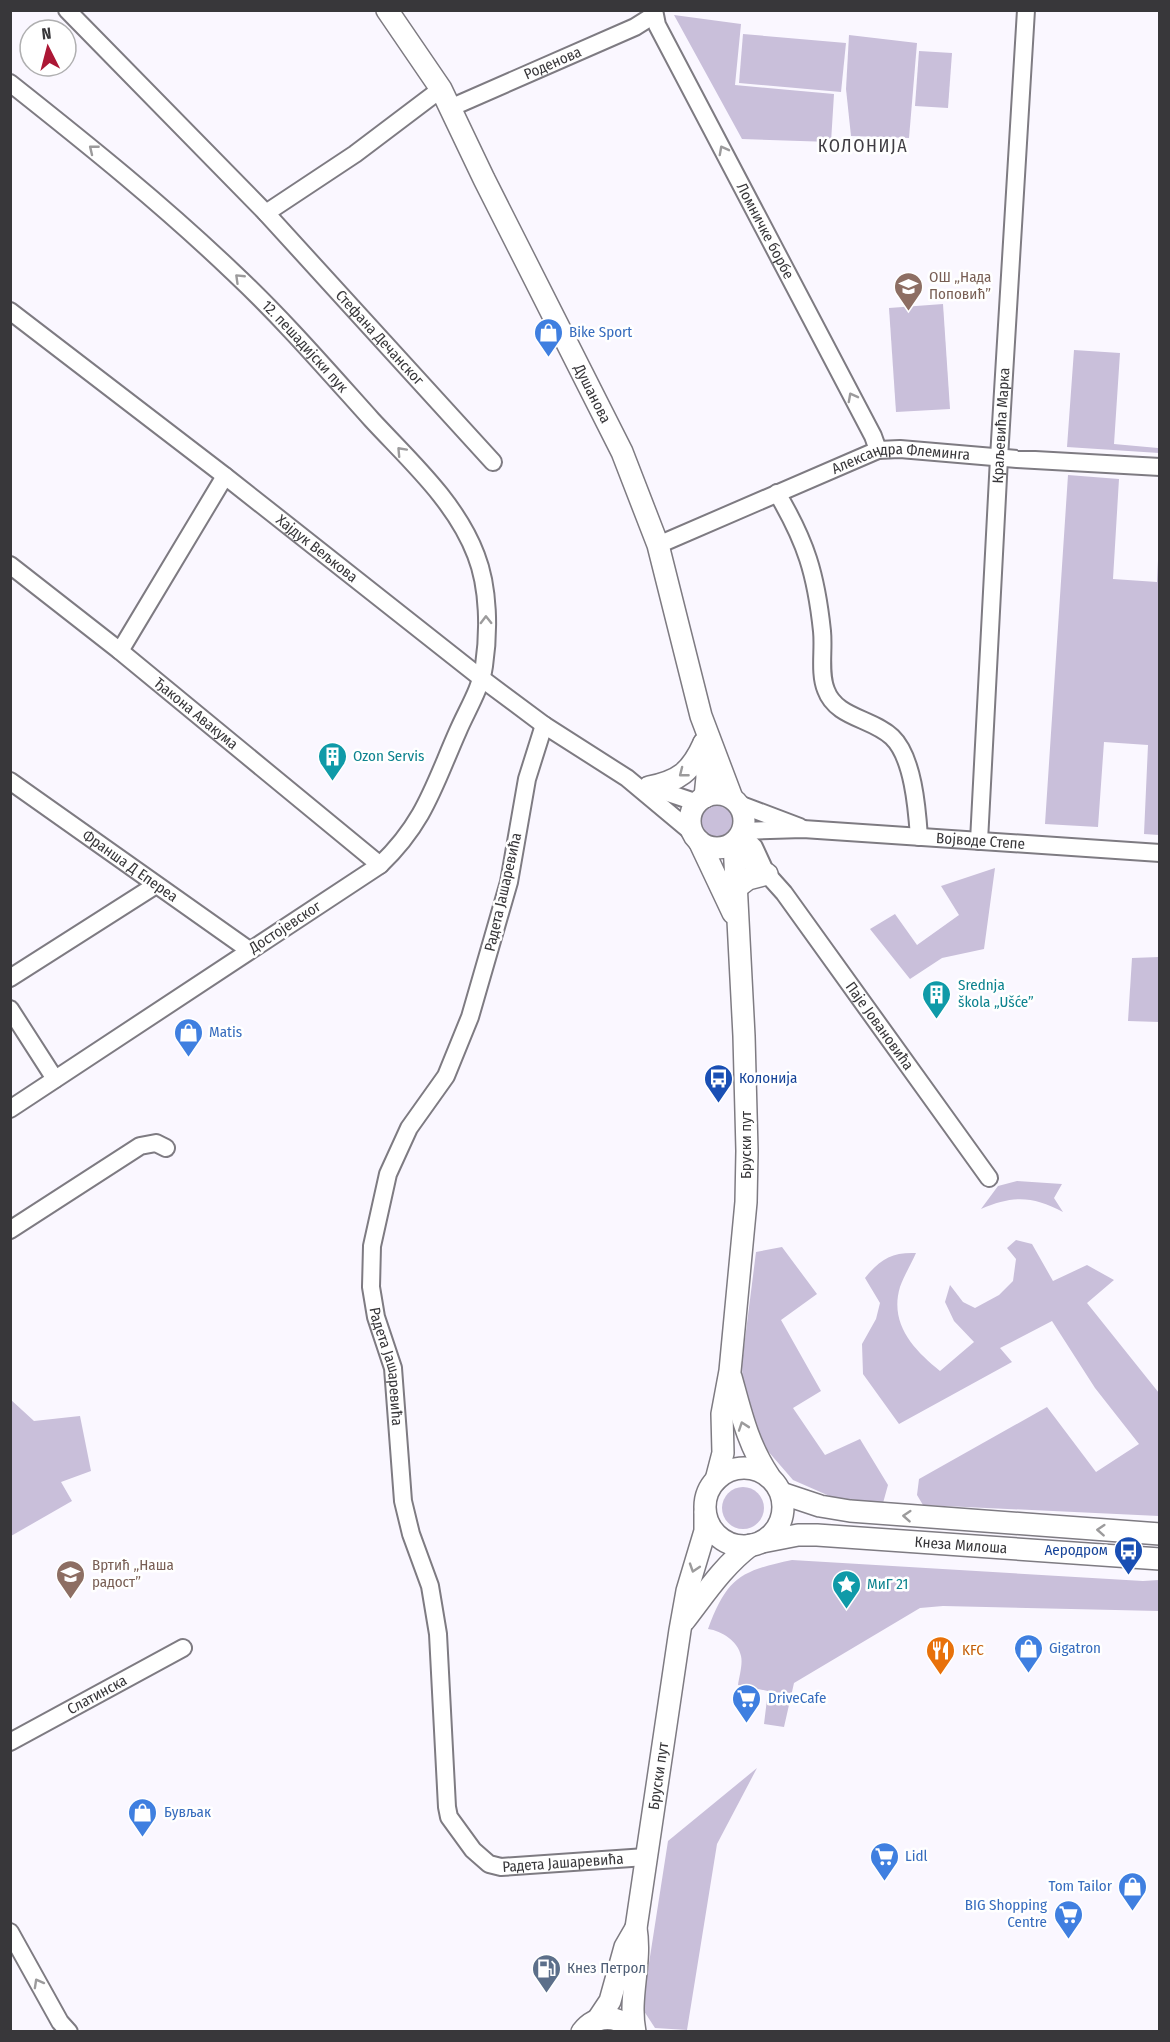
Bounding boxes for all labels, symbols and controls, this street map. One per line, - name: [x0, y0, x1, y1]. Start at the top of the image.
- north arrow: [18, 18, 78, 78]
- text: N: [41, 24, 52, 44]
- street label: Роденова: [521, 43, 584, 84]
- district label: КОЛОНИЈА: [818, 135, 908, 157]
- one-way arrow: [89, 146, 100, 157]
- one-way arrow: [719, 146, 730, 157]
- street label: Ломничке борбе: [733, 180, 798, 282]
- place label: ОШ „Нада Поповић”: [929, 268, 991, 303]
- school or university icon: ОШ „Нада Поповић”: [892, 270, 924, 312]
- one-way arrow: [236, 274, 246, 285]
- street label: Стефана Дечанског: [332, 286, 428, 389]
- street label: 12. пешадијски пук: [258, 297, 352, 396]
- shop icon: Bike Sport: [532, 316, 564, 358]
- place label: Bike Sport: [569, 323, 632, 341]
- street label: Душанова: [570, 360, 615, 426]
- street label: Краљевића Марка: [989, 367, 1013, 484]
- one-way arrow: [848, 393, 859, 404]
- street label: Александра Флеминга: [829, 440, 971, 478]
- one-way arrow: [397, 447, 408, 458]
- street label: Хајдук Вељкова: [273, 511, 361, 586]
- one-way arrow: [480, 615, 492, 624]
- street label: Ђакона Авакума: [150, 674, 242, 753]
- building icon: Ozon Servis: [316, 740, 348, 782]
- place label: Ozon Servis: [353, 747, 424, 765]
- one-way arrow: [678, 766, 689, 777]
- street label: Франша Д Епереа: [79, 826, 181, 906]
- street label: Војводе Степе: [936, 829, 1026, 853]
- street label: Радета Јашаревића: [481, 831, 525, 953]
- street label: Достојевског: [245, 897, 324, 957]
- place label: Srednja škola „Ušće”: [958, 976, 1034, 1011]
- street label: Паје Јовановића: [842, 978, 917, 1074]
- building icon: Srednja škola „Ušće”: [921, 978, 953, 1020]
- shop icon: Matis: [172, 1016, 204, 1058]
- place label: Matis: [209, 1023, 242, 1041]
- bus stop icon: Колонија: [702, 1062, 734, 1104]
- place label: Колонија: [739, 1069, 797, 1087]
- street label: Бруски пут: [737, 1110, 755, 1179]
- street label: Радета Јашаревића: [366, 1306, 406, 1427]
- one-way arrow: [738, 1421, 751, 1432]
- one-way arrow: [902, 1509, 911, 1522]
- one-way arrow: [1097, 1524, 1106, 1537]
- street label: Кнеза Милоша: [914, 1533, 1008, 1557]
- bus stop icon: Аеродром: [1113, 1534, 1145, 1576]
- place label: Аеродром: [1044, 1541, 1108, 1559]
- place label: Вртић „Наша радост”: [92, 1556, 174, 1591]
- school or university icon: Вртић „Наша радост”: [55, 1558, 87, 1600]
- one-way arrow: [689, 1562, 702, 1573]
- place icon: МиГ 21: [830, 1568, 862, 1610]
- place label: МиГ 21: [867, 1575, 908, 1593]
- shop icon: Gigatron: [1012, 1632, 1044, 1674]
- restaurant icon: KFC: [925, 1634, 957, 1676]
- place label: Gigatron: [1049, 1639, 1101, 1657]
- place label: KFC: [962, 1641, 984, 1659]
- street label: Слатинска: [64, 1671, 130, 1718]
- supermarket icon: DriveCafe: [731, 1682, 763, 1724]
- place label: DriveCafe: [768, 1689, 826, 1707]
- street label: Бруски пут: [645, 1740, 672, 1811]
- shop icon: Бувљак: [127, 1796, 159, 1838]
- place label: Бувљак: [164, 1803, 211, 1821]
- supermarket icon: Lidl: [868, 1840, 900, 1882]
- place label: Lidl: [905, 1847, 927, 1865]
- street label: Радета Јашаревића: [502, 1850, 624, 1876]
- shop icon: Tom Tailor: [1117, 1870, 1149, 1912]
- place label: Tom Tailor: [1049, 1877, 1113, 1895]
- place label: BIG Shopping Centre: [965, 1896, 1047, 1931]
- supermarket icon: BIG Shopping Centre: [1052, 1898, 1084, 1940]
- fuel station icon: Кнез Петрол: [530, 1952, 562, 1994]
- place label: Кнез Петрол: [567, 1959, 646, 1977]
- one-way arrow: [34, 1978, 45, 1989]

